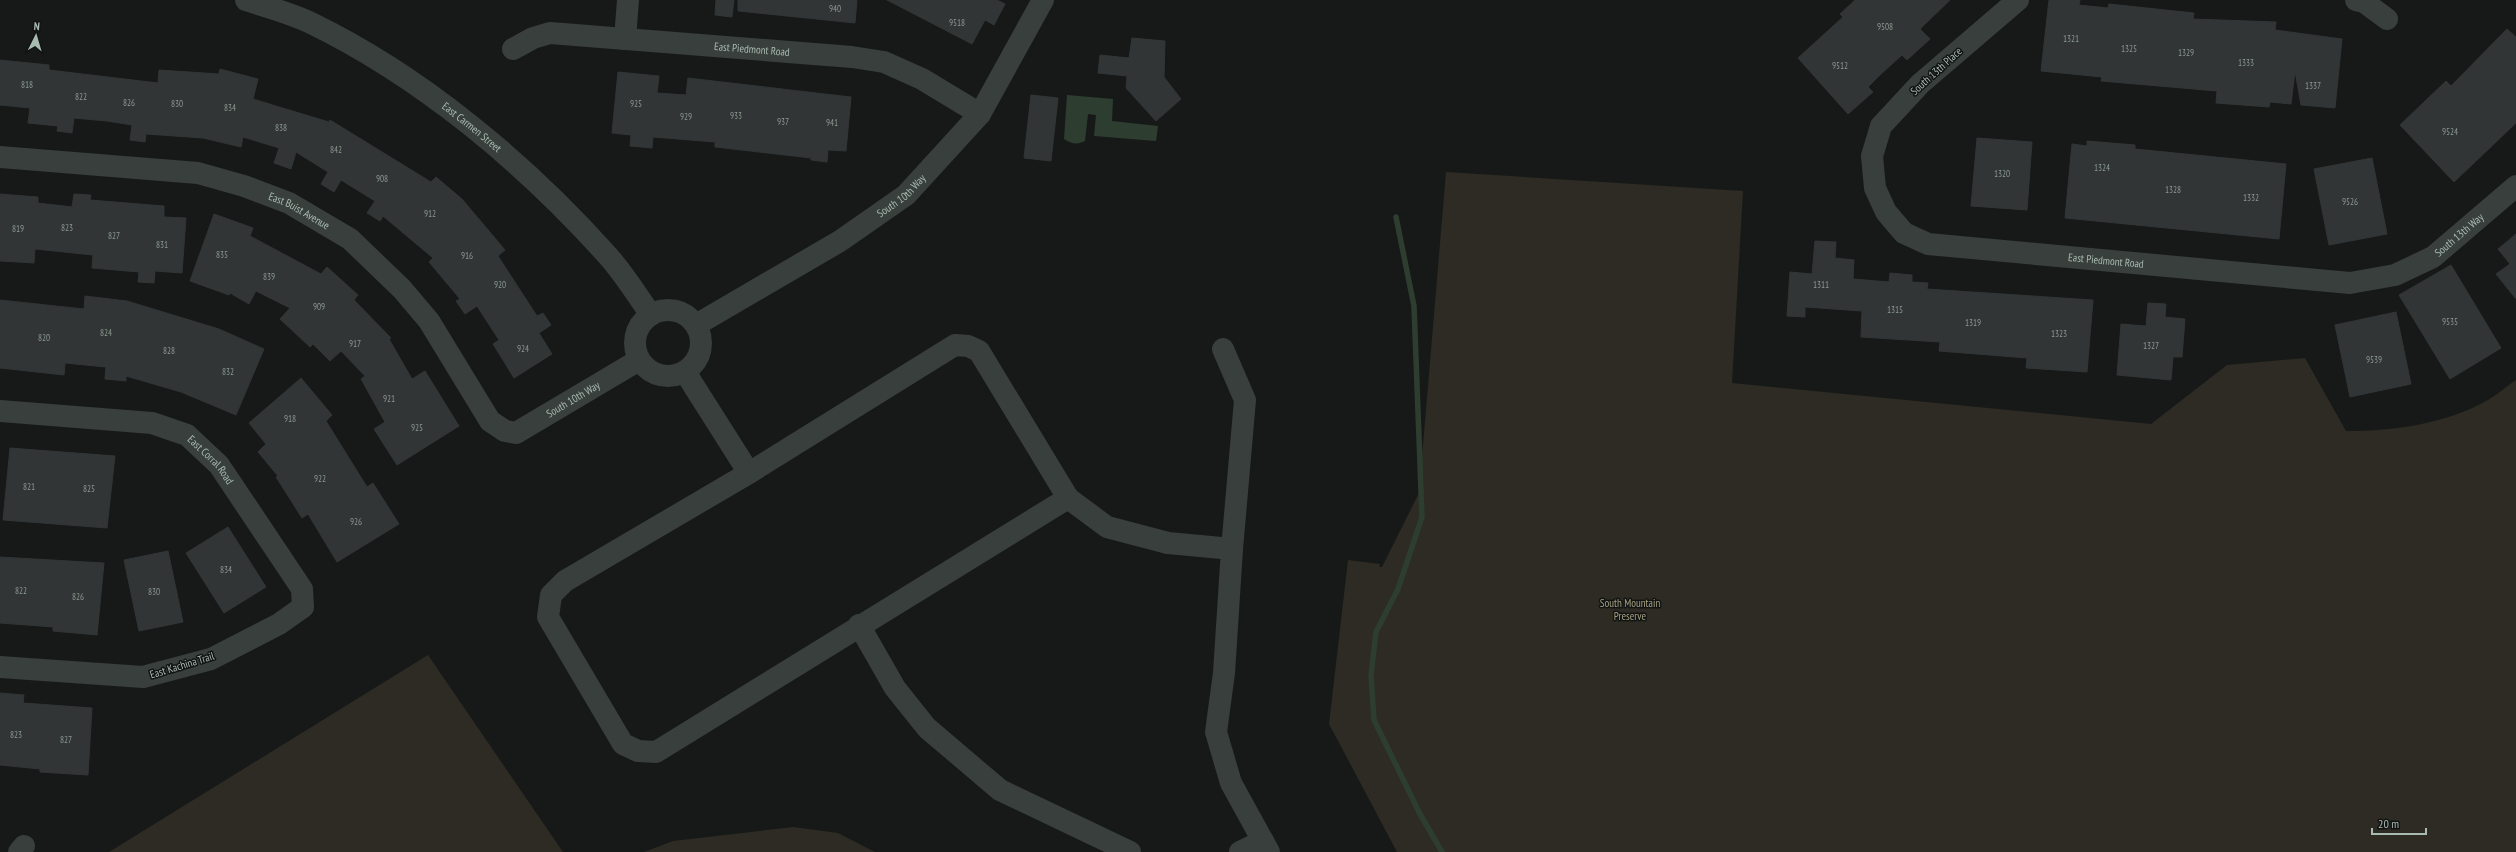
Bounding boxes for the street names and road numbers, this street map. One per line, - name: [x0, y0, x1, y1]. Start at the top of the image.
- street label: East Piedmont Road: [713, 39, 790, 59]
- street label: South 13th Place: [1907, 44, 1965, 98]
- street label: East Carmen Street: [439, 99, 505, 155]
- street label: South 10th Way: [874, 171, 929, 220]
- street label: East Buist Avenue: [267, 189, 333, 233]
- street label: South 13th Way: [2432, 209, 2487, 260]
- street label: East Piedmont Road: [2068, 250, 2145, 271]
- street label: South 10th Way: [544, 377, 603, 421]
- street label: East Corral Road: [185, 432, 237, 487]
- street label: East Kachina Trail: [148, 648, 216, 681]

